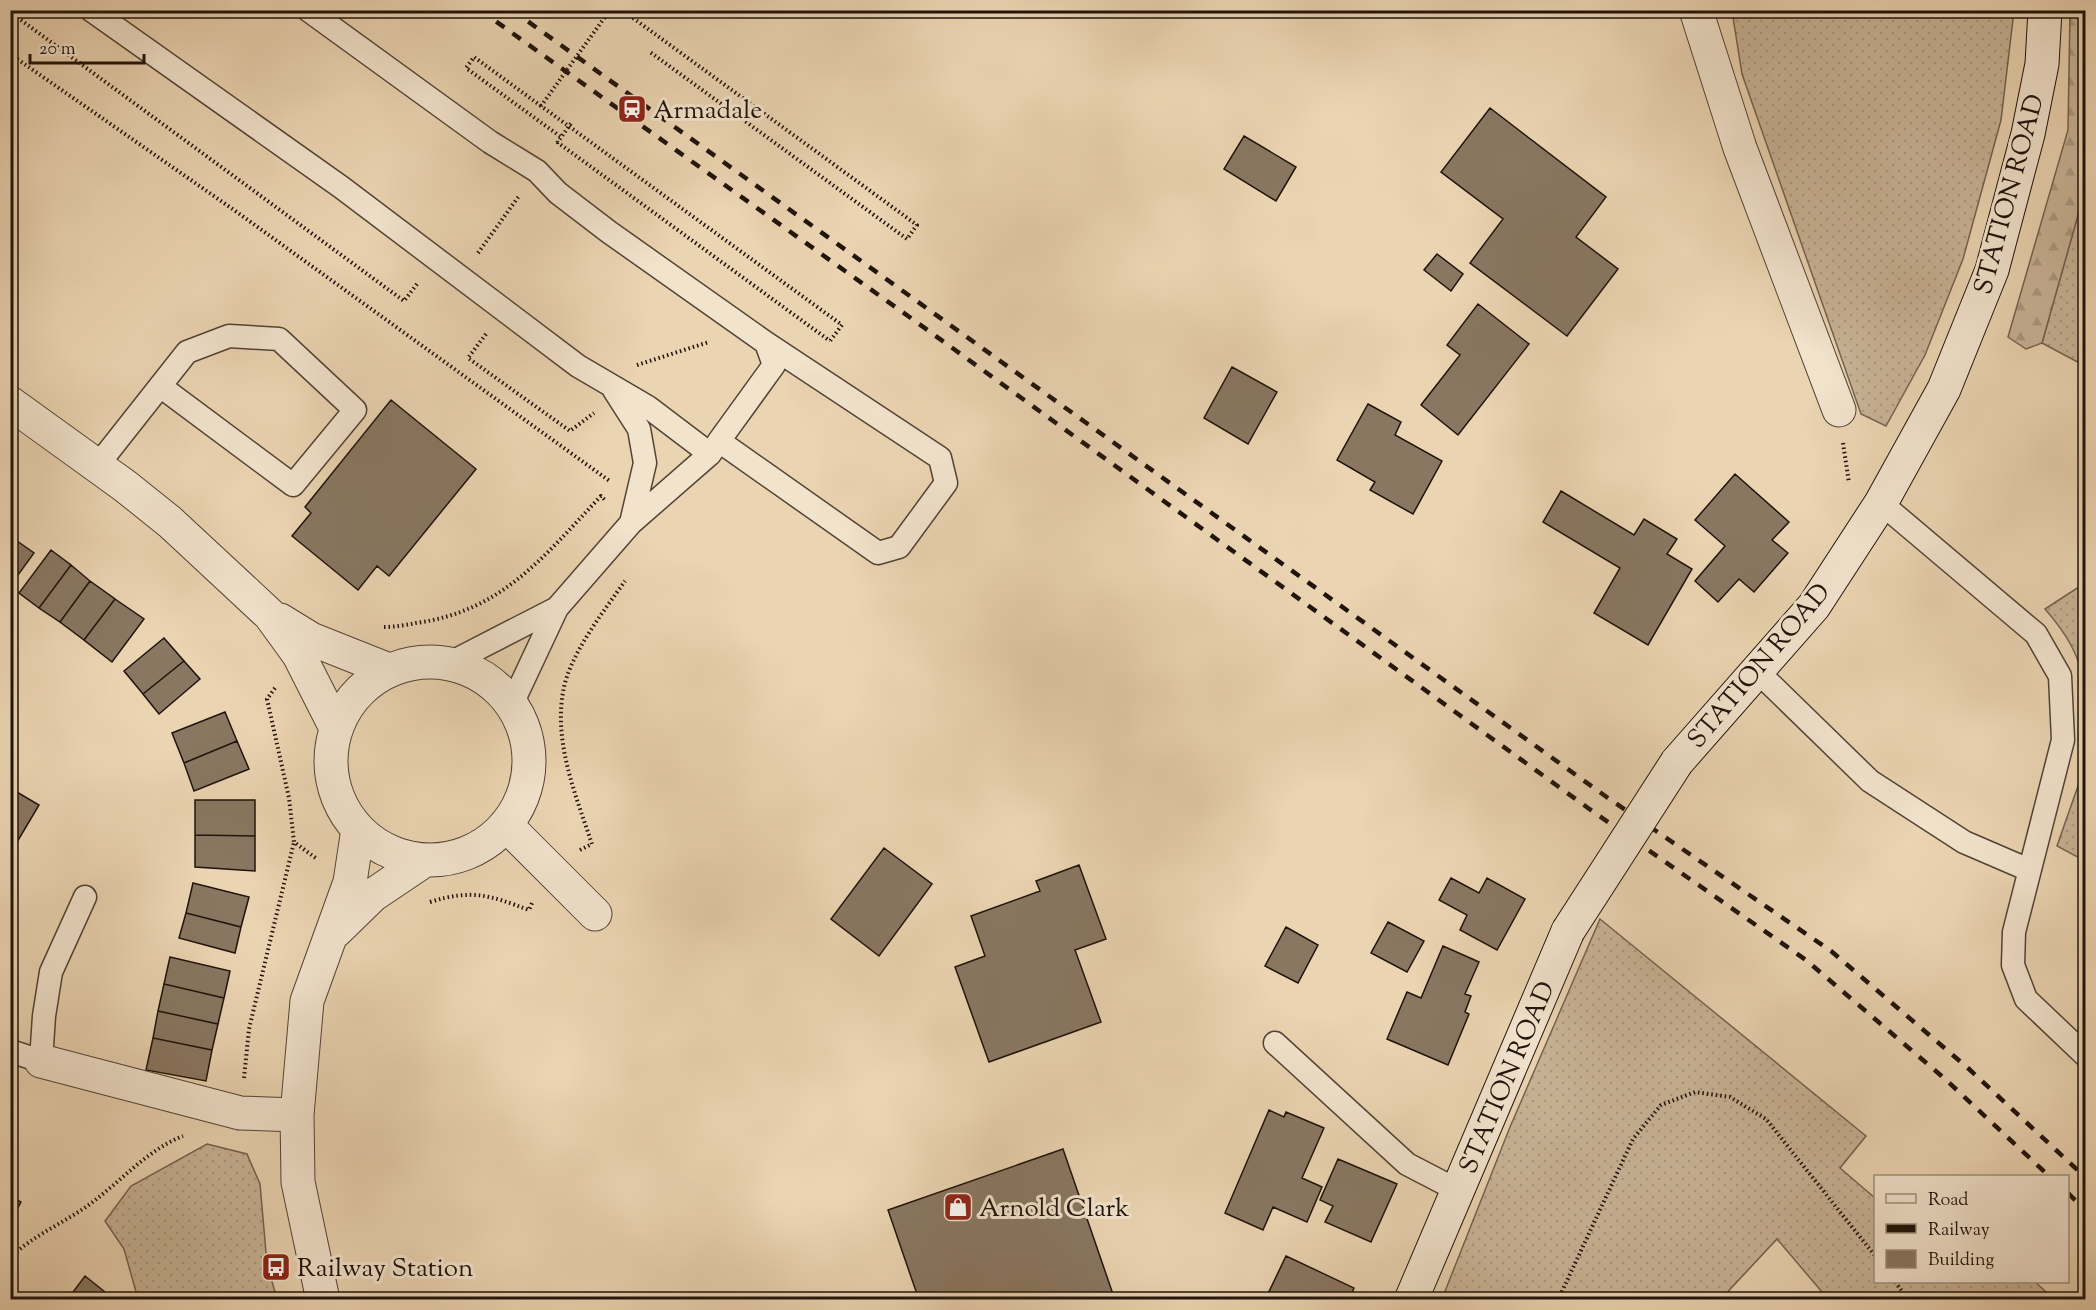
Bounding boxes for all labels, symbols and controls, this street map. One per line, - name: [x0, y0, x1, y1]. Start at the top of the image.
- scale bar: [30, 27, 144, 65]
- text: 20 m: [39, 37, 76, 63]
- street label: STATION ROAD: [1966, 91, 2055, 299]
- station icon: Armadale: [616, 93, 648, 125]
- place label: Armadale: [653, 93, 762, 130]
- street label: STATION ROAD: [1680, 576, 1840, 757]
- street label: STATION ROAD: [1451, 976, 1566, 1180]
- legend: [1874, 1175, 2069, 1283]
- text: Road: [1928, 1188, 1968, 1214]
- shop icon: Arnold Clark: [942, 1191, 974, 1223]
- place label: Arnold Clark: [979, 1191, 1129, 1228]
- text: Railway: [1928, 1218, 1990, 1244]
- text: Building: [1928, 1248, 1994, 1274]
- bus stop icon: Railway Station: [260, 1251, 292, 1283]
- place label: Railway Station: [297, 1251, 473, 1288]

